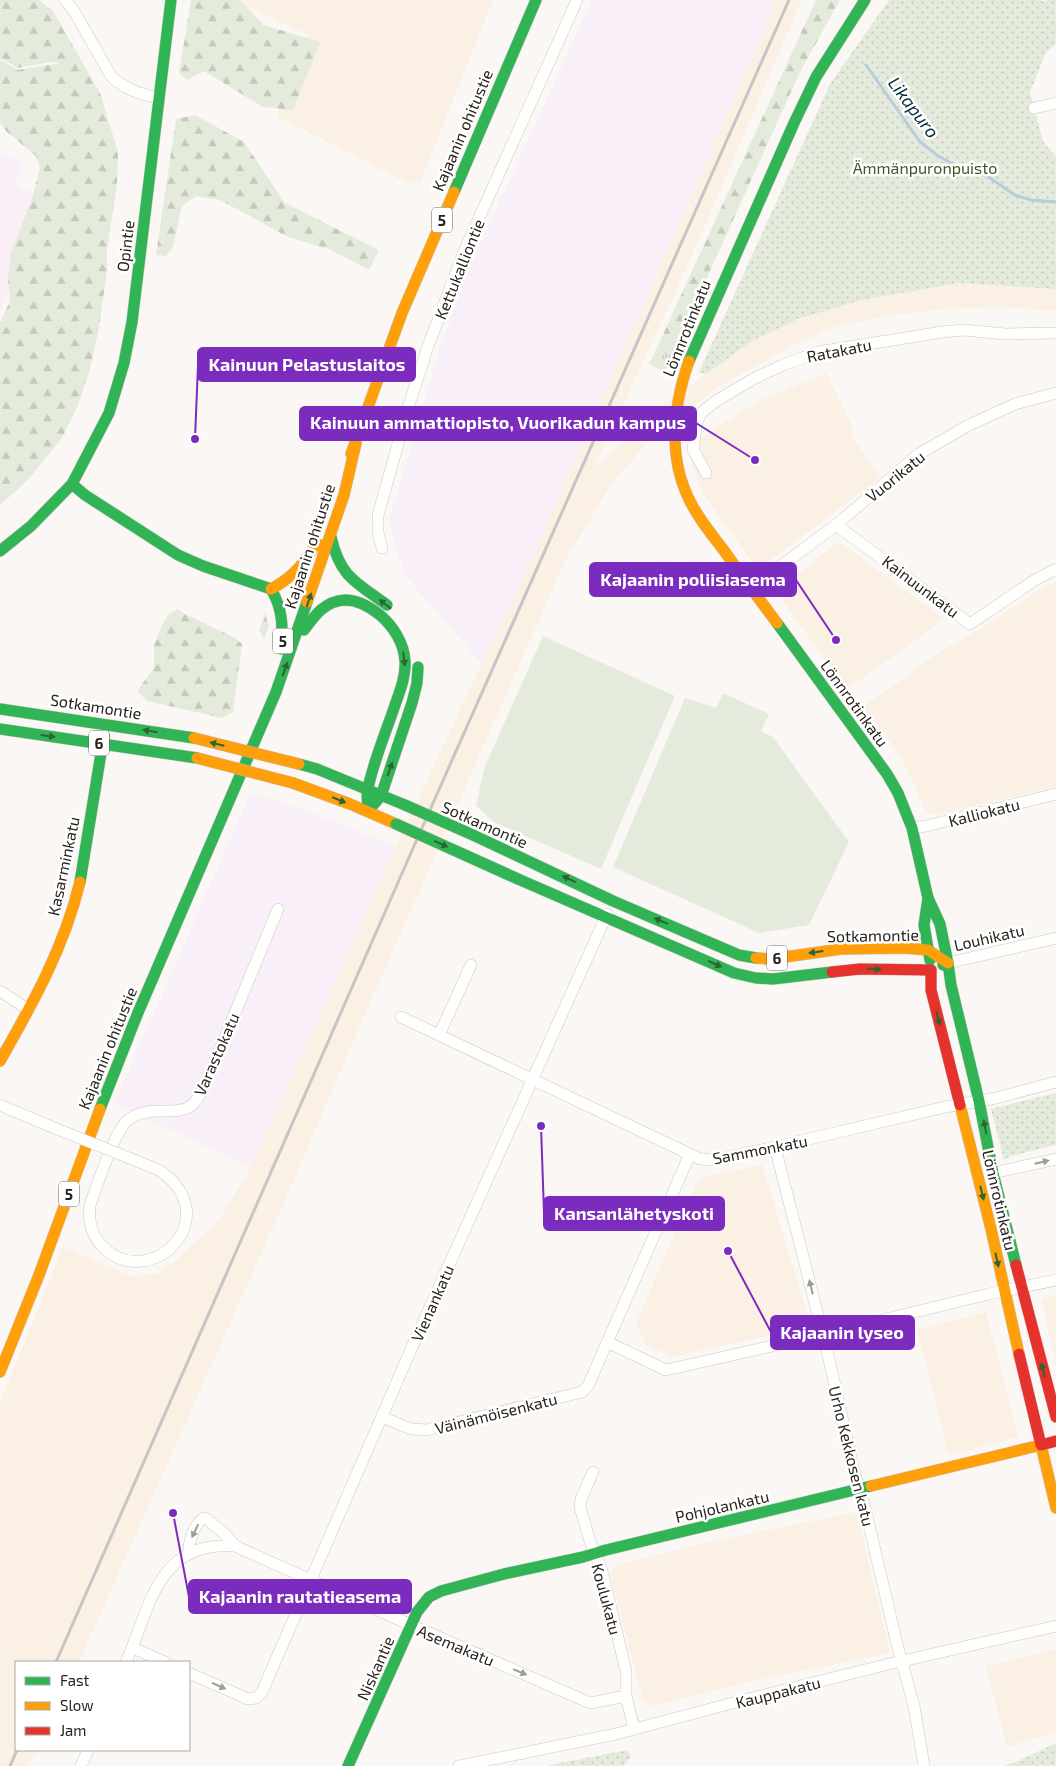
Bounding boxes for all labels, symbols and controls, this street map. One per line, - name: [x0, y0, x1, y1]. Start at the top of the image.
- street label: Kajaanin ohitustie: [428, 66, 497, 194]
- water label: Likapuro: [884, 72, 944, 142]
- park label: Ämmänpuronpuisto: [853, 158, 997, 177]
- road number: 5: [432, 208, 452, 232]
- street label: Kettukalliontie: [430, 216, 488, 322]
- street label: Opintie: [112, 219, 138, 273]
- street label: Lönnrotinkatu: [658, 277, 714, 379]
- street label: Ratakatu: [805, 334, 873, 366]
- callout: Kainuun Pelastuslaitos: [198, 348, 415, 381]
- text: Kainuun Pelastuslaitos: [209, 353, 405, 375]
- callout: Kainuun ammattiopisto, Vuorikadun kampus: [300, 407, 696, 440]
- text: Kainuun ammattiopisto, Vuorikadun kampus: [310, 411, 686, 433]
- street label: Vuorikatu: [862, 447, 928, 505]
- street label: Kajaanin ohitustie: [280, 481, 339, 611]
- street label: Kainuunkatu: [879, 551, 963, 621]
- callout: Kajaanin poliisiasema: [590, 563, 796, 596]
- text: Kajaanin poliisiasema: [600, 568, 786, 590]
- one-way arrow: [306, 592, 313, 607]
- one-way arrow: [378, 599, 392, 609]
- road number: 5: [273, 628, 293, 654]
- one-way arrow: [400, 651, 408, 667]
- street label: Lönnrotinkatu: [817, 656, 893, 750]
- one-way arrow: [281, 661, 289, 676]
- street label: Sotkamontie: [49, 689, 143, 723]
- one-way arrow: [141, 727, 157, 735]
- road number: 6: [89, 730, 109, 756]
- one-way arrow: [41, 732, 57, 740]
- one-way arrow: [210, 740, 225, 748]
- one-way arrow: [386, 761, 394, 776]
- street label: Kalliokatu: [946, 794, 1022, 830]
- one-way arrow: [331, 796, 346, 804]
- street label: Sotkamontie: [439, 797, 531, 851]
- street label: Kasarminkatu: [43, 815, 83, 917]
- one-way arrow: [434, 841, 448, 849]
- one-way arrow: [562, 875, 576, 883]
- one-way arrow: [654, 917, 668, 925]
- street label: Louhikatu: [952, 920, 1026, 954]
- street label: Sotkamontie: [827, 925, 919, 945]
- road number: 6: [767, 946, 787, 970]
- one-way arrow: [808, 949, 824, 957]
- one-way arrow: [708, 961, 722, 969]
- one-way arrow: [867, 966, 883, 974]
- street label: Kajaanin ohitustie: [74, 984, 141, 1112]
- street label: Varastokatu: [189, 1010, 243, 1098]
- one-way arrow: [934, 1011, 942, 1026]
- one-way arrow: [980, 1118, 988, 1134]
- street label: Sammonkatu: [711, 1130, 809, 1168]
- street label: Lönnrotinkatu: [979, 1148, 1021, 1252]
- one-way arrow: [1034, 1158, 1049, 1166]
- road number: 5: [59, 1182, 79, 1206]
- one-way arrow: [978, 1185, 986, 1200]
- callout: Kansanlähetyskoti: [544, 1197, 724, 1230]
- text: Kansanlähetyskoti: [554, 1202, 714, 1224]
- one-way arrow: [993, 1253, 1001, 1268]
- street label: Vienankatu: [407, 1262, 457, 1344]
- one-way arrow: [807, 1280, 815, 1295]
- callout: Kajaanin lyseo: [771, 1316, 914, 1349]
- text: Kajaanin lyseo: [780, 1321, 904, 1343]
- one-way arrow: [1039, 1362, 1047, 1377]
- street label: Urho Kekkosen katu: [825, 1384, 879, 1528]
- street label: Väinämöisenkatu: [433, 1389, 559, 1437]
- street label: Pohjolankatu: [673, 1486, 771, 1527]
- one-way arrow: [190, 1524, 198, 1538]
- street label: Koulukatu: [588, 1561, 626, 1637]
- callout: Kajaanin rautatieasema: [189, 1580, 411, 1613]
- text: Kajaanin rautatieasema: [199, 1585, 401, 1607]
- street label: Asemakatu: [415, 1620, 497, 1670]
- street label: Niskantie: [352, 1633, 398, 1703]
- legend: [15, 1661, 190, 1751]
- one-way arrow: [513, 1669, 527, 1677]
- text: Fast: [60, 1671, 90, 1689]
- street label: Kauppakatu: [734, 1672, 822, 1712]
- one-way arrow: [212, 1683, 226, 1691]
- text: Slow: [60, 1696, 94, 1714]
- text: Jam: [60, 1721, 86, 1739]

